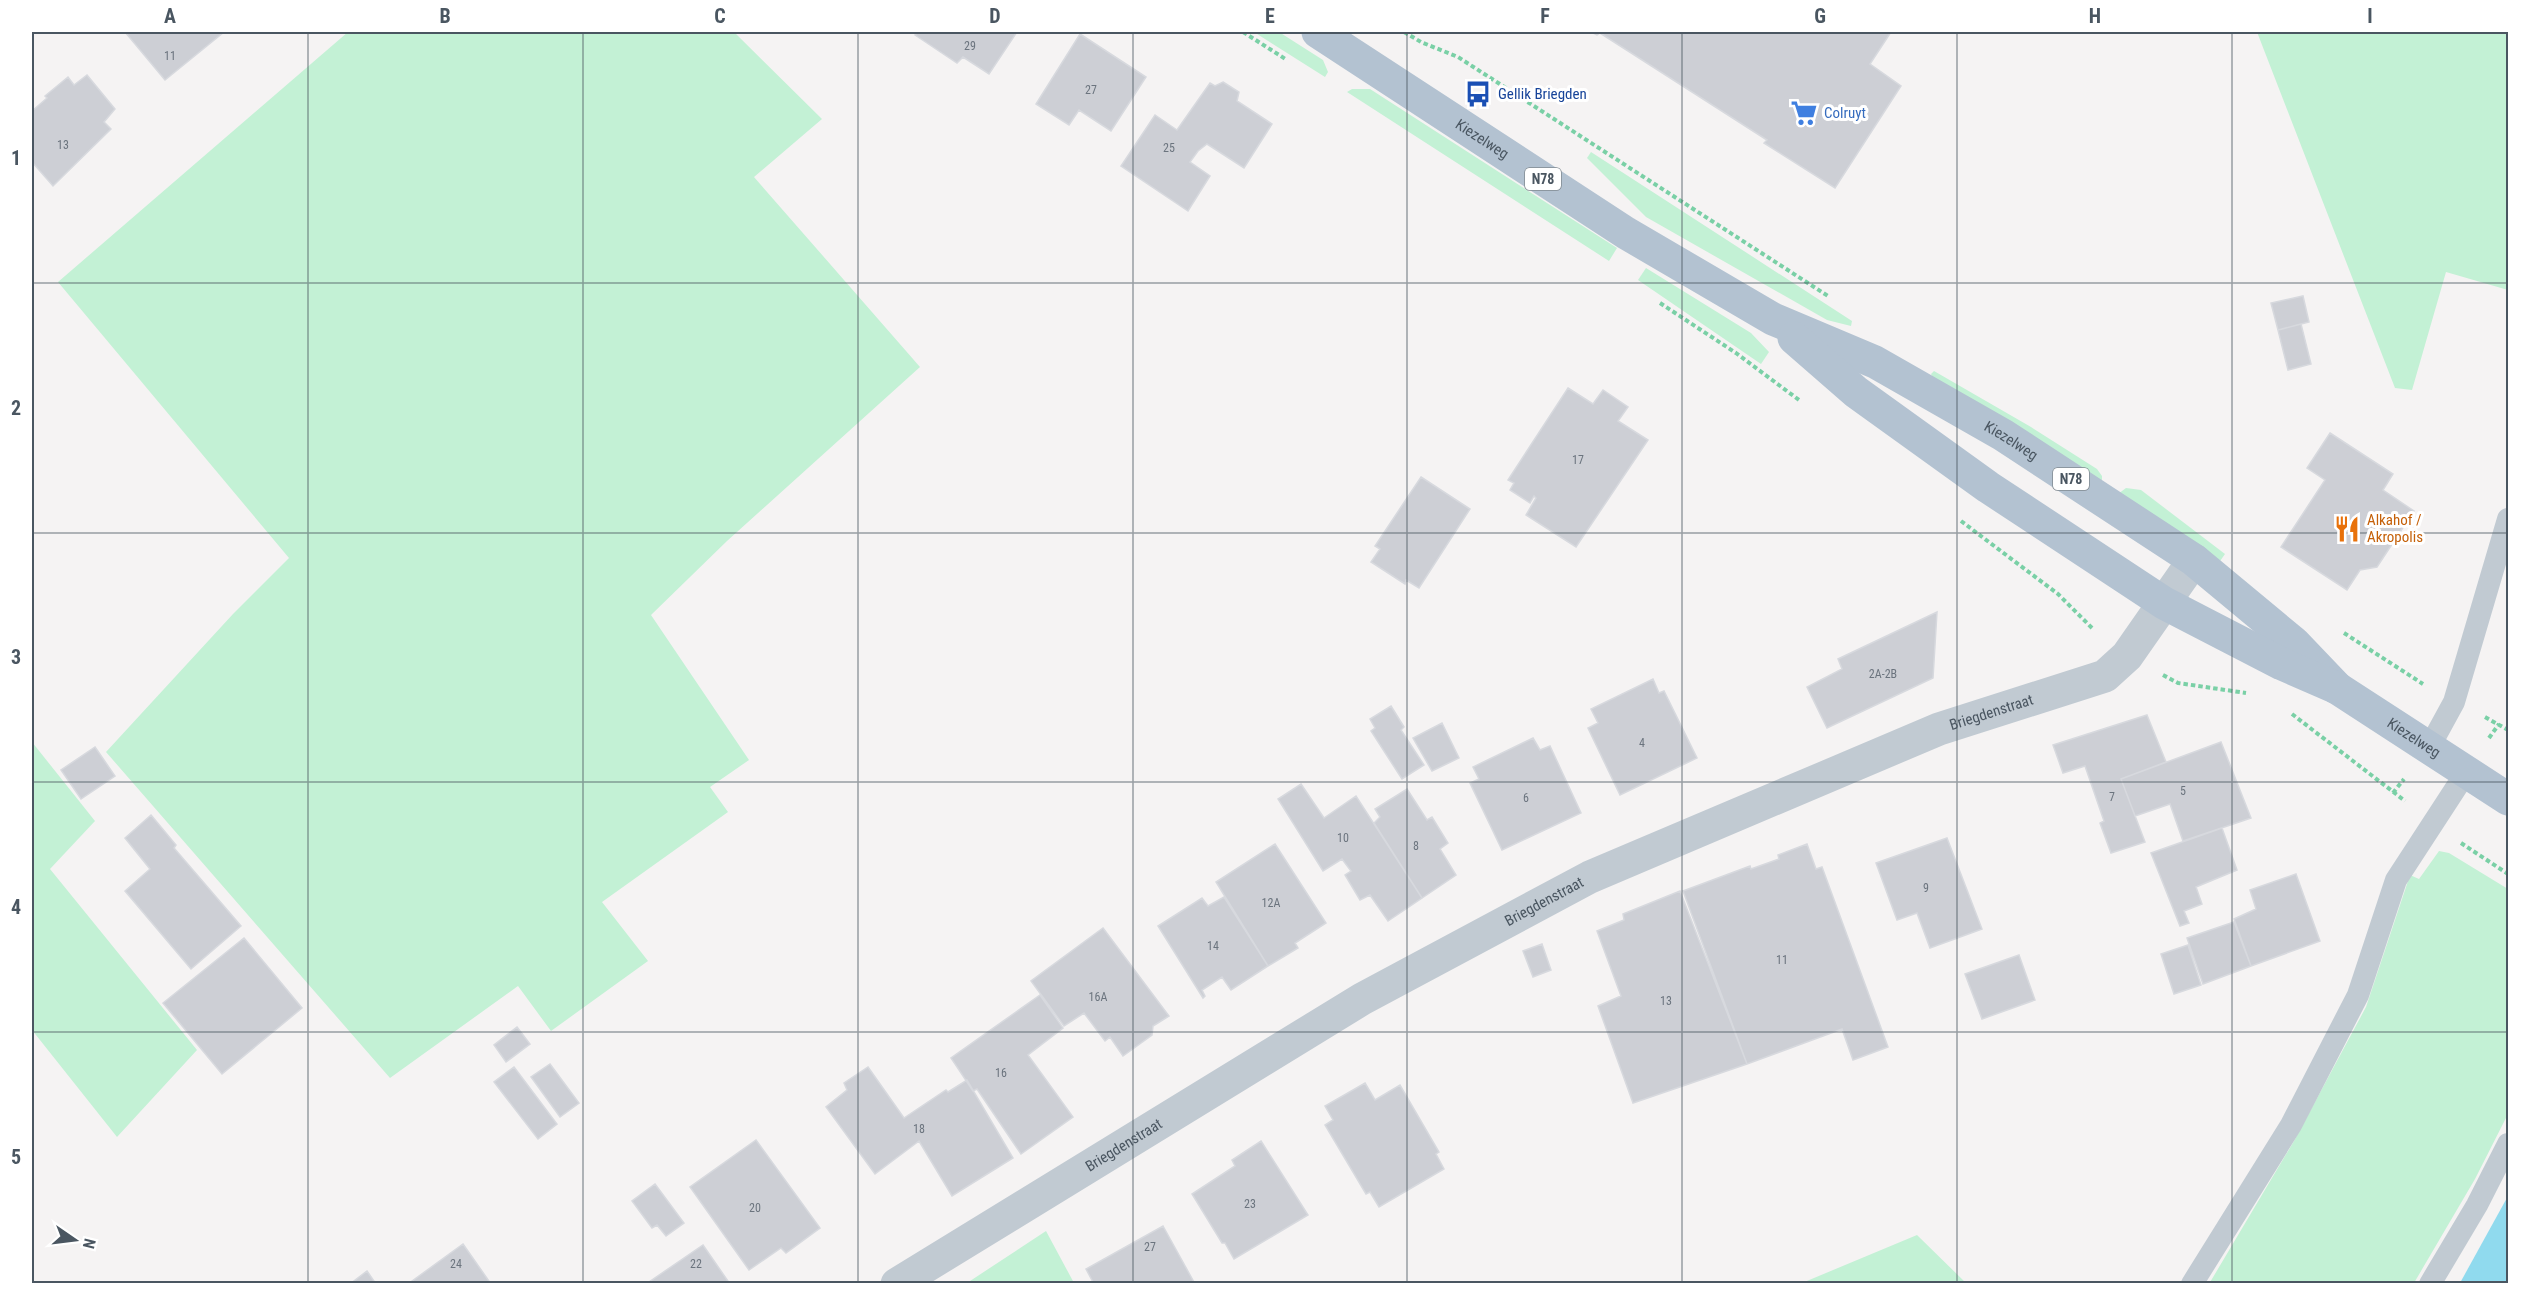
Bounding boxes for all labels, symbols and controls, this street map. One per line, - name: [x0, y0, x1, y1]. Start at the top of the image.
- text: A: [164, 4, 176, 28]
- text: B: [439, 4, 451, 28]
- text: C: [714, 4, 726, 28]
- text: D: [989, 4, 1001, 28]
- text: E: [1265, 4, 1275, 28]
- text: F: [1540, 4, 1550, 28]
- text: G: [1814, 4, 1826, 28]
- text: H: [2089, 4, 2101, 28]
- text: I: [2367, 4, 2373, 28]
- house number: 29: [964, 39, 976, 53]
- house number: 11: [164, 49, 176, 63]
- bus stop icon: Gellik Briegden: [1463, 79, 1493, 109]
- house number: 27: [1085, 83, 1097, 97]
- place label: Gellik Briegden: [1498, 85, 1587, 103]
- supermarket icon: Colruyt: [1789, 98, 1819, 128]
- place label: Colruyt: [1824, 104, 1866, 122]
- street label: Kiezelweg: [1452, 115, 1512, 163]
- house number: 13: [57, 138, 69, 152]
- house number: 25: [1163, 141, 1175, 155]
- text: 1: [11, 146, 21, 170]
- road number: N78: [1525, 168, 1561, 190]
- text: 2: [11, 396, 21, 420]
- street label: Kiezelweg: [1981, 417, 2041, 464]
- house number: 17: [1572, 453, 1584, 467]
- road number: N78: [2053, 468, 2089, 490]
- place label: Alkahof / Akropolis: [2367, 511, 2423, 546]
- restaurant icon: Alkahof / Akropolis: [2332, 514, 2362, 544]
- text: 3: [11, 645, 21, 669]
- house number: 2A-2B: [1869, 667, 1897, 681]
- street label: Briegdenstraat: [1947, 691, 2035, 734]
- street label: Kiezelweg: [2384, 714, 2444, 762]
- house number: 4: [1639, 736, 1645, 750]
- house number: 5: [2180, 784, 2186, 798]
- house number: 7: [2109, 790, 2115, 804]
- house number: 6: [1523, 791, 1529, 805]
- house number: 10: [1337, 831, 1349, 845]
- house number: 8: [1413, 839, 1419, 853]
- street label: Briegdenstraat: [1502, 873, 1587, 930]
- house number: 9: [1923, 881, 1929, 895]
- text: 4: [11, 895, 21, 919]
- house number: 12A: [1262, 896, 1280, 910]
- house number: 14: [1207, 939, 1219, 953]
- house number: 11: [1776, 953, 1788, 967]
- house number: 16A: [1089, 990, 1107, 1004]
- house number: 13: [1660, 994, 1672, 1008]
- house number: 16: [995, 1066, 1007, 1080]
- street label: Briegdenstraat: [1082, 1115, 1166, 1175]
- house number: 18: [913, 1122, 925, 1136]
- text: 5: [11, 1145, 21, 1169]
- house number: 23: [1244, 1197, 1256, 1211]
- house number: 20: [749, 1201, 761, 1215]
- north arrow: [45, 1210, 105, 1270]
- text: N: [79, 1236, 99, 1251]
- house number: 27: [1144, 1240, 1156, 1254]
- house number: 24: [450, 1257, 462, 1271]
- house number: 22: [690, 1257, 702, 1271]

